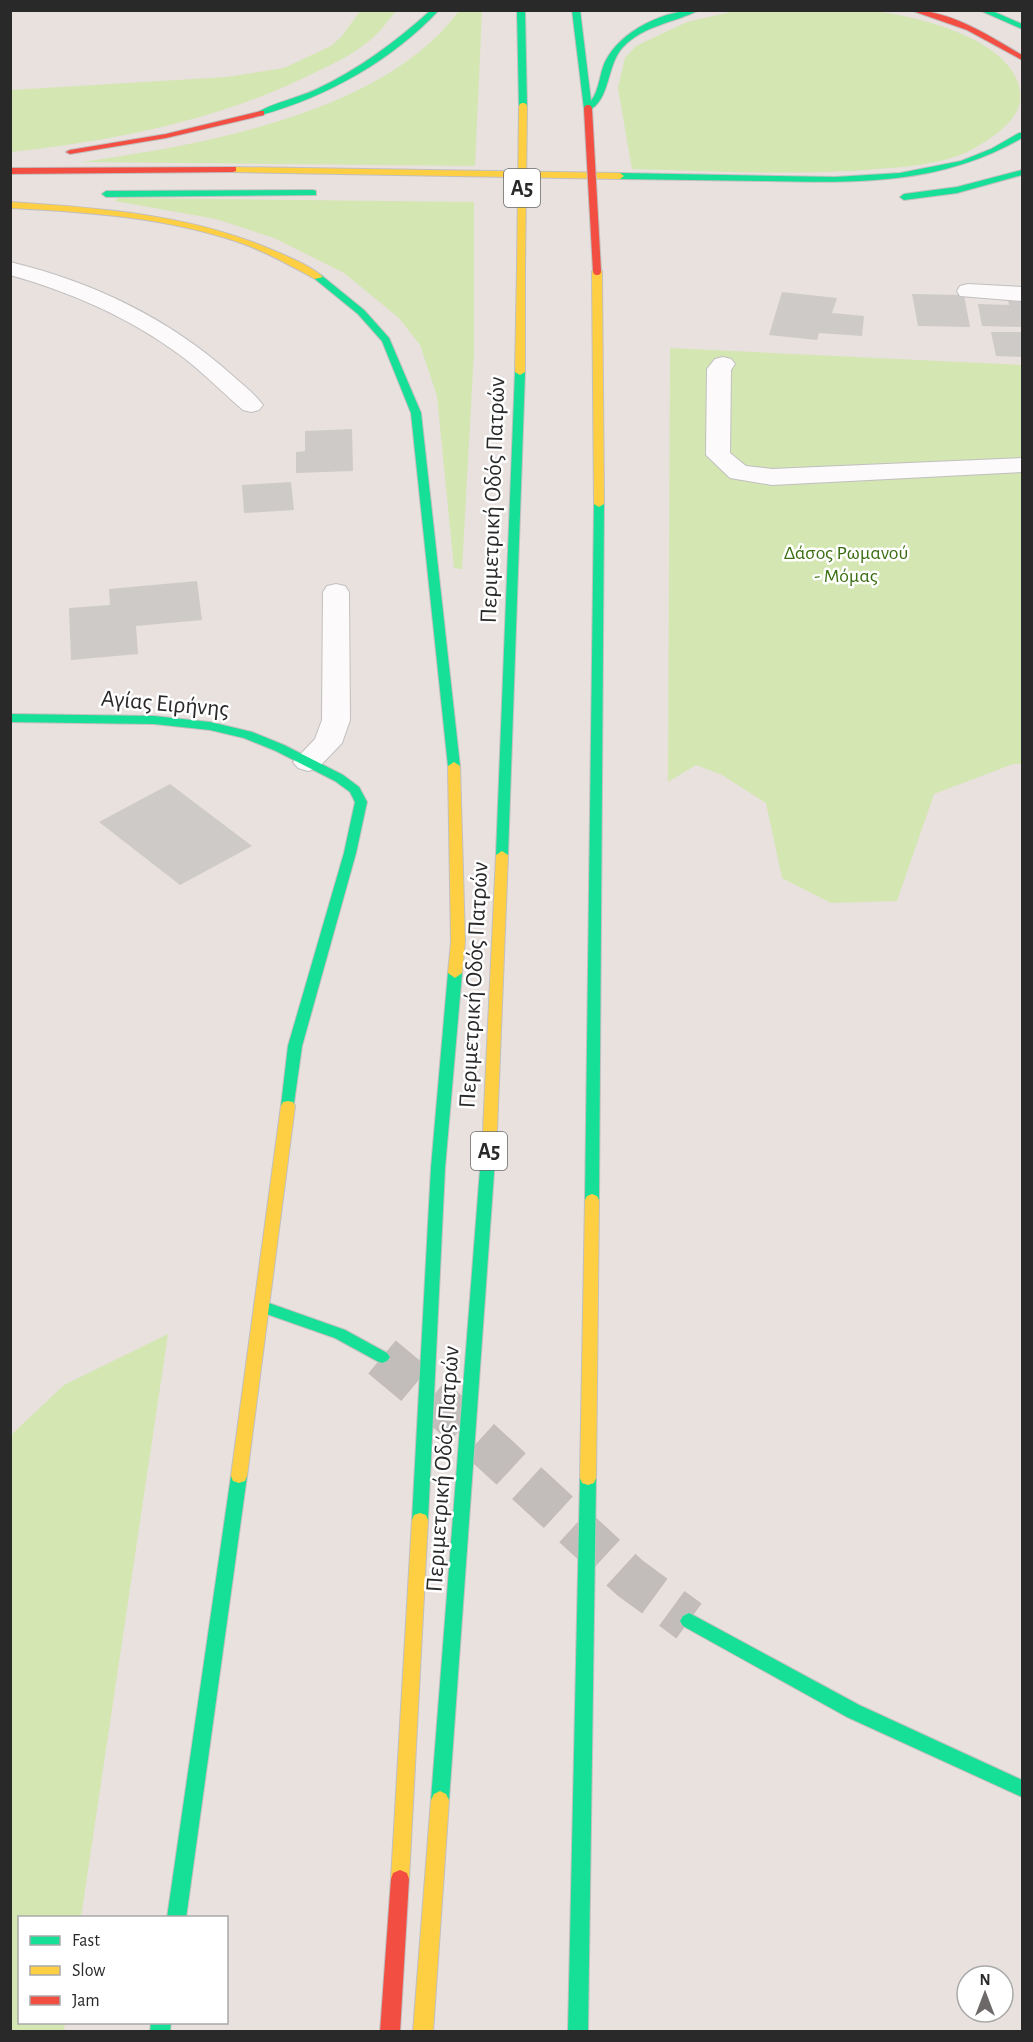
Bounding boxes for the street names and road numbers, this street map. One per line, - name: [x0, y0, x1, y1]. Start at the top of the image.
- road number: Α5: [504, 169, 540, 207]
- street label: Περιμετρική Οδός Πατρών: [477, 376, 509, 624]
- street label: Αγίας Ειρήνης: [100, 686, 230, 722]
- street label: Περιμετρική Οδός Πατρών: [456, 861, 492, 1109]
- road number: Α5: [471, 1132, 507, 1170]
- street label: Περιμετρική Οδός Πατρών: [422, 1345, 464, 1593]

